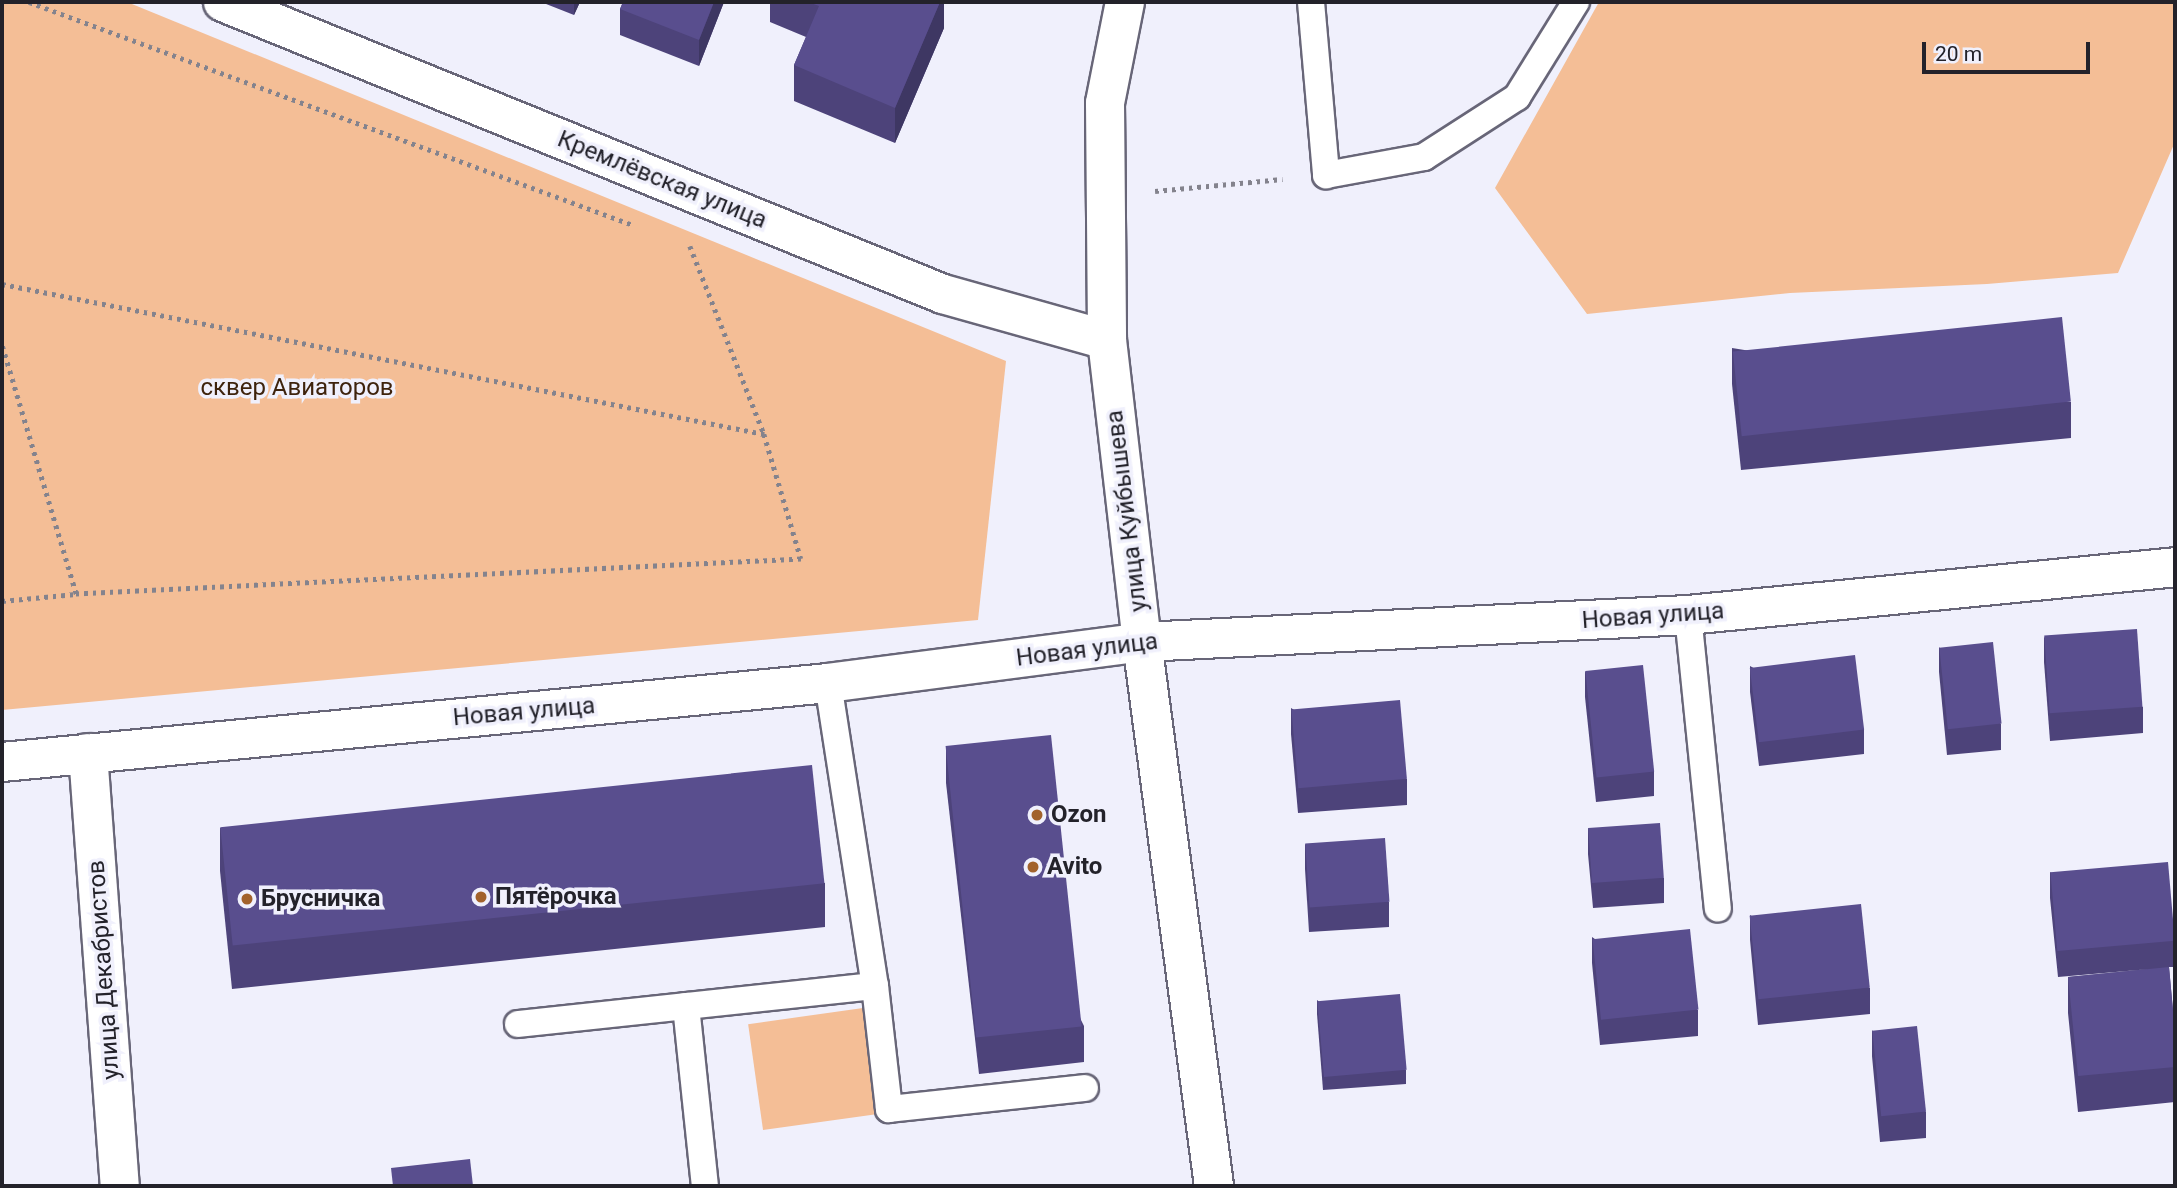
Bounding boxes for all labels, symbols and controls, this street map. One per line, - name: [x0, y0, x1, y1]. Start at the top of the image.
- scale bar: [1925, 28, 2093, 72]
- text: 20 m: [1935, 42, 1982, 66]
- street label: Кремлёвская улица: [553, 125, 771, 235]
- park label: сквер Авиаторов: [200, 374, 394, 402]
- street label: улица Куйбышева: [1100, 409, 1154, 613]
- street label: Новая улица: [1581, 597, 1725, 635]
- street label: Новая улица: [1014, 627, 1160, 673]
- street label: Новая улица: [452, 691, 596, 733]
- place label: Ozon: [1051, 801, 1107, 829]
- marker: Ozon: [1029, 807, 1045, 823]
- place label: Avito: [1047, 853, 1102, 881]
- street label: улица Декабристов: [82, 859, 126, 1081]
- marker: Avito: [1025, 859, 1041, 875]
- place label: Пятёрочка: [495, 883, 616, 911]
- place label: Брусничка: [261, 885, 380, 913]
- marker: Пятёрочка: [473, 889, 489, 905]
- marker: Брусничка: [239, 891, 255, 907]

